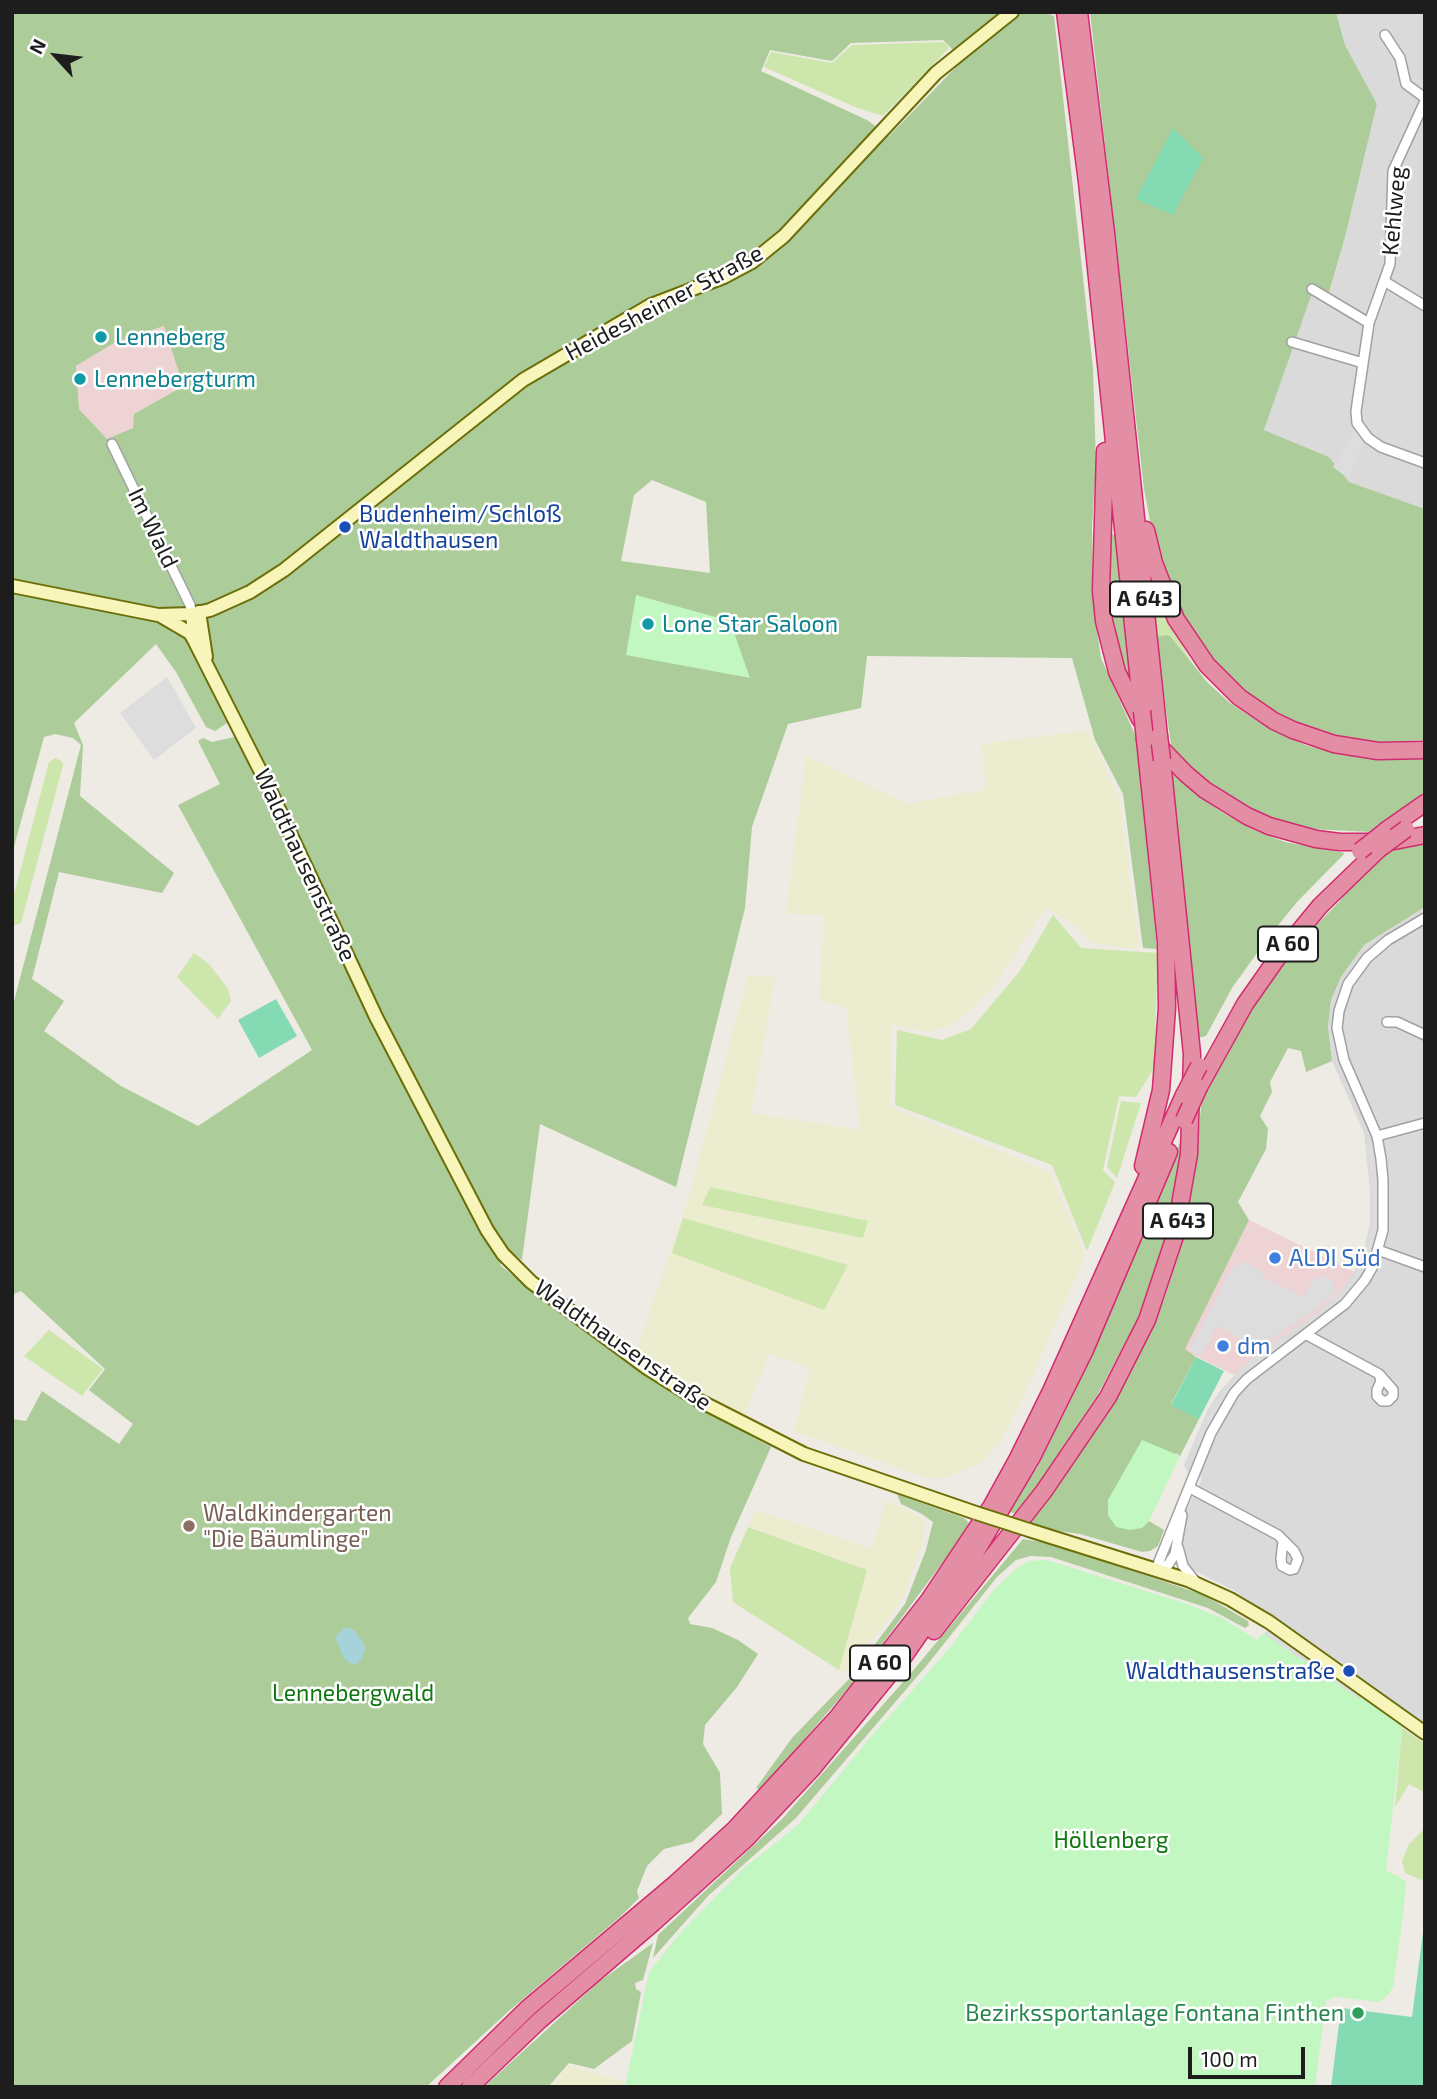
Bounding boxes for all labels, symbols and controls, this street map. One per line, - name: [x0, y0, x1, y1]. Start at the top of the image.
- north arrow: [21, 21, 91, 91]
- text: N: [23, 35, 50, 58]
- street label: Kehlweg: [1376, 165, 1412, 257]
- street label: Heidesheimer Straße: [560, 239, 768, 367]
- place label: Lenneberg: [115, 323, 226, 351]
- marker: Lenneberg: [93, 329, 109, 345]
- place label: Lennebergturm: [94, 365, 256, 393]
- marker: Lennebergturm: [72, 371, 88, 387]
- street label: Im Wald: [122, 484, 184, 572]
- place label: Budenheim/Schloß Waldthausen: [359, 500, 562, 554]
- marker: Budenheim/Schloß Waldthausen: [337, 519, 353, 535]
- road number: A 643: [1110, 582, 1180, 616]
- place label: Lone Star Saloon: [662, 610, 838, 638]
- marker: Lone Star Saloon: [640, 616, 656, 632]
- street label: Waldthausenstraße: [248, 764, 362, 966]
- road number: A 60: [1258, 926, 1318, 962]
- road number: A 643: [1143, 1204, 1213, 1238]
- place label: ALDI Süd: [1289, 1244, 1381, 1272]
- marker: ALDI Süd: [1267, 1250, 1283, 1266]
- street label: Waldthausenstraße: [529, 1274, 717, 1416]
- place label: dm: [1237, 1332, 1270, 1360]
- marker: dm: [1215, 1338, 1231, 1354]
- place label: Waldkindergarten "Die Bäumlinge": [203, 1499, 392, 1553]
- marker: Waldkindergarten "Die Bäumlinge": [181, 1518, 197, 1534]
- road number: A 60: [850, 1646, 910, 1680]
- place label: Waldthausenstraße: [1125, 1657, 1335, 1685]
- marker: Waldthausenstraße: [1341, 1663, 1357, 1679]
- park label: Lennebergwald: [272, 1679, 434, 1707]
- park label: Höllenberg: [1053, 1826, 1169, 1854]
- place label: Bezirkssportanlage Fontana Finthen: [965, 1999, 1344, 2027]
- marker: Bezirkssportanlage Fontana Finthen: [1350, 2005, 1366, 2021]
- scale bar: [1192, 2032, 1309, 2076]
- text: 100 m: [1201, 2046, 1258, 2071]

